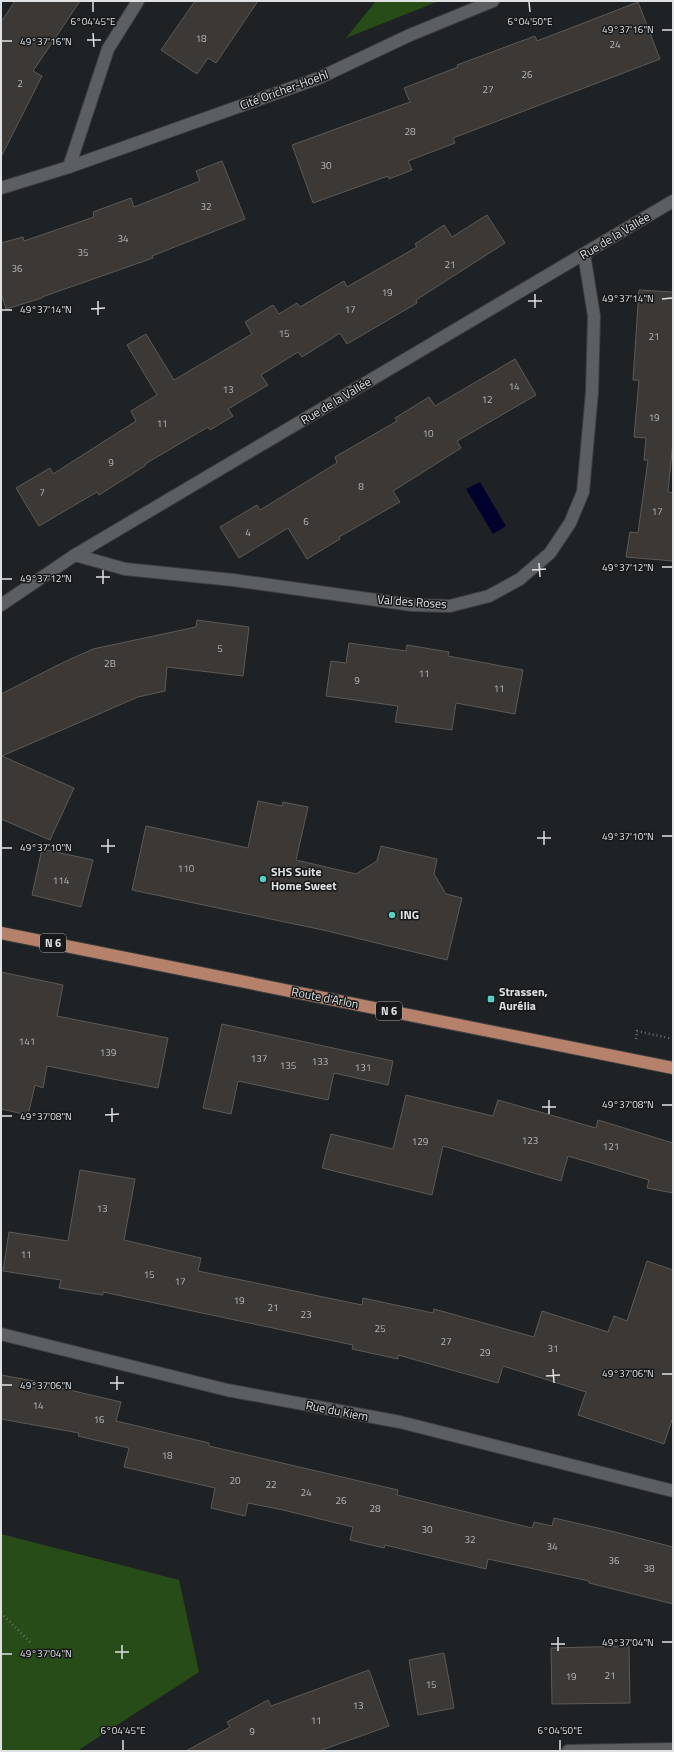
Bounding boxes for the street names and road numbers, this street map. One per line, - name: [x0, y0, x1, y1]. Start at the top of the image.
- street label: Cité Oricher-Hoehl: [237, 65, 331, 114]
- street label: Rue de la Vallée: [576, 207, 654, 264]
- street label: Rue de la Vallée: [297, 372, 375, 429]
- street label: Val des Roses: [377, 590, 448, 613]
- road number: N 6: [40, 934, 66, 952]
- street label: Route d'Arlon: [290, 982, 360, 1013]
- road number: N 6: [376, 1002, 402, 1020]
- street label: Rue du Kiem: [304, 1395, 370, 1426]

